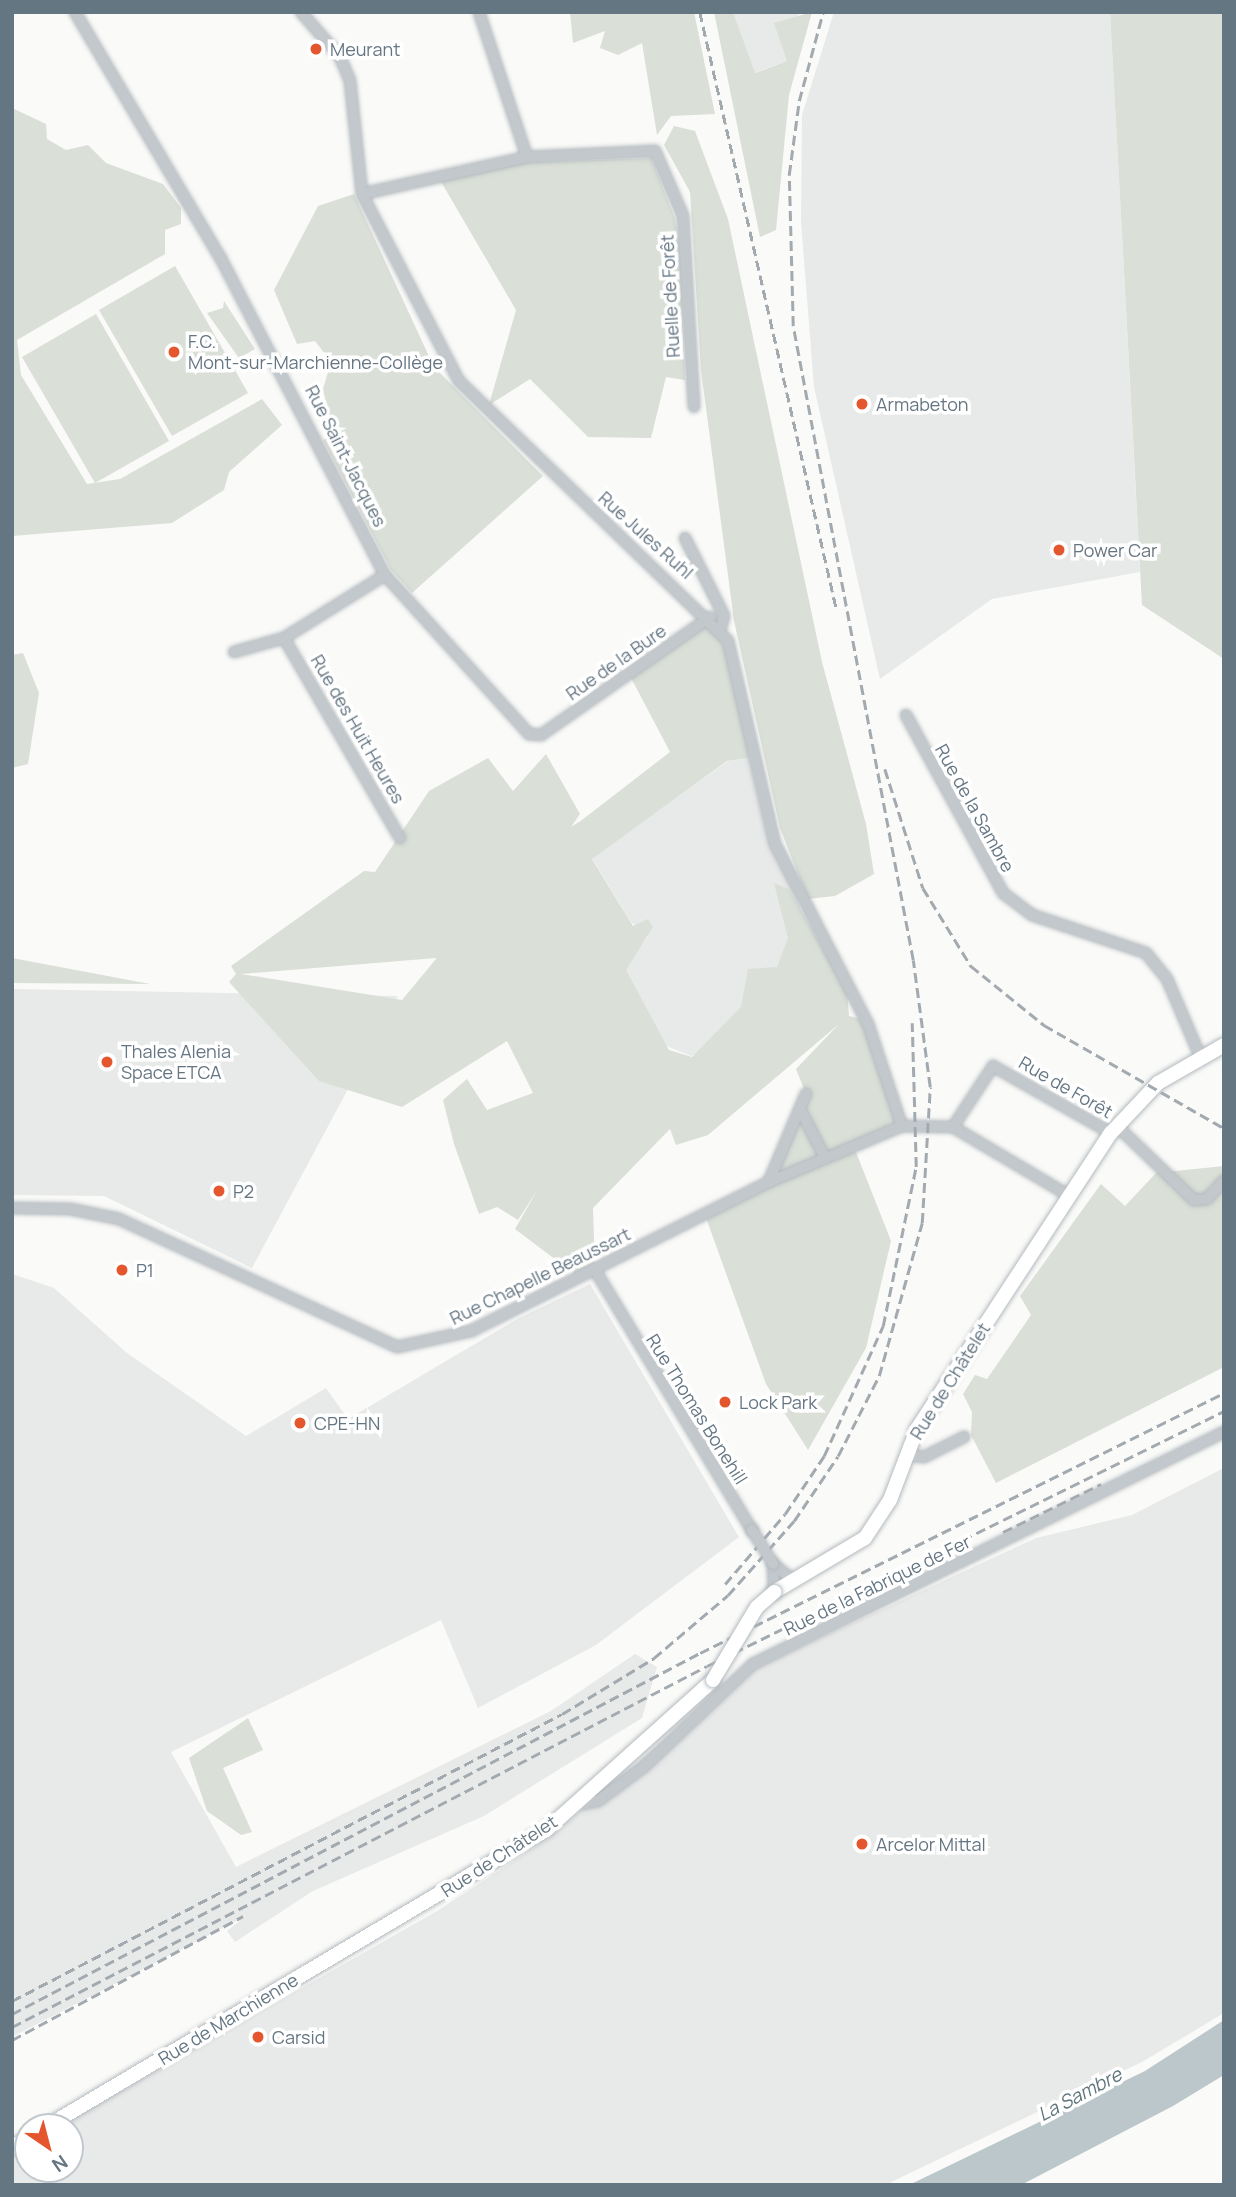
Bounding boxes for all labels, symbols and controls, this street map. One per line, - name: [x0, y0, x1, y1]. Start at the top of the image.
- place label: Meurant: [330, 38, 400, 60]
- marker: Meurant: [308, 41, 324, 57]
- street label: Ruelle de Forêt: [656, 234, 684, 358]
- place label: F.C. Mont-sur-Marchienne-Collège: [188, 331, 443, 374]
- marker: F.C. Mont-sur-Marchienne-Collège: [166, 344, 182, 360]
- street label: Rue Saint-Jacques: [301, 382, 391, 530]
- place label: Armabeton: [876, 393, 969, 415]
- marker: Armabeton: [854, 396, 870, 412]
- street label: Rue Jules Ruhl: [594, 487, 698, 583]
- place label: Power Car: [1073, 539, 1158, 561]
- marker: Power Car: [1051, 542, 1067, 558]
- street label: Rue de la Bure: [562, 620, 670, 704]
- street label: Rue des Huit Heures: [307, 651, 409, 807]
- street label: Rue de la Sambre: [931, 740, 1019, 876]
- place label: Thales Alenia Space ETCA: [121, 1041, 231, 1084]
- street label: Rue de Forêt: [1015, 1051, 1117, 1123]
- marker: Thales Alenia Space ETCA: [99, 1054, 115, 1070]
- place label: P2: [233, 1180, 254, 1202]
- marker: P2: [211, 1183, 227, 1199]
- street label: Rue Chapelle Beaussart: [446, 1223, 634, 1329]
- place label: P1: [136, 1259, 154, 1281]
- marker: P1: [114, 1262, 130, 1278]
- street label: Rue de Châtelet: [905, 1319, 995, 1443]
- street label: Rue Thomas Bonehill: [642, 1330, 752, 1488]
- place label: Lock Park: [739, 1391, 817, 1413]
- marker: Lock Park: [717, 1394, 733, 1410]
- place label: CPE-HN: [314, 1412, 380, 1434]
- marker: CPE-HN: [292, 1415, 308, 1431]
- street label: Rue de la Fabrique de Fer: [780, 1530, 974, 1640]
- street label: Rue de Châtelet: [437, 1811, 561, 1901]
- place label: Arcelor Mittal: [876, 1833, 986, 1855]
- marker: Arcelor Mittal: [854, 1836, 870, 1852]
- street label: Rue de Marchienne: [154, 1969, 302, 2069]
- place label: Carsid: [272, 2026, 325, 2048]
- marker: Carsid: [250, 2029, 266, 2045]
- water label: La Sambre: [1034, 2063, 1126, 2127]
- north arrow: [14, 2113, 84, 2183]
- text: N: [47, 2149, 73, 2178]

